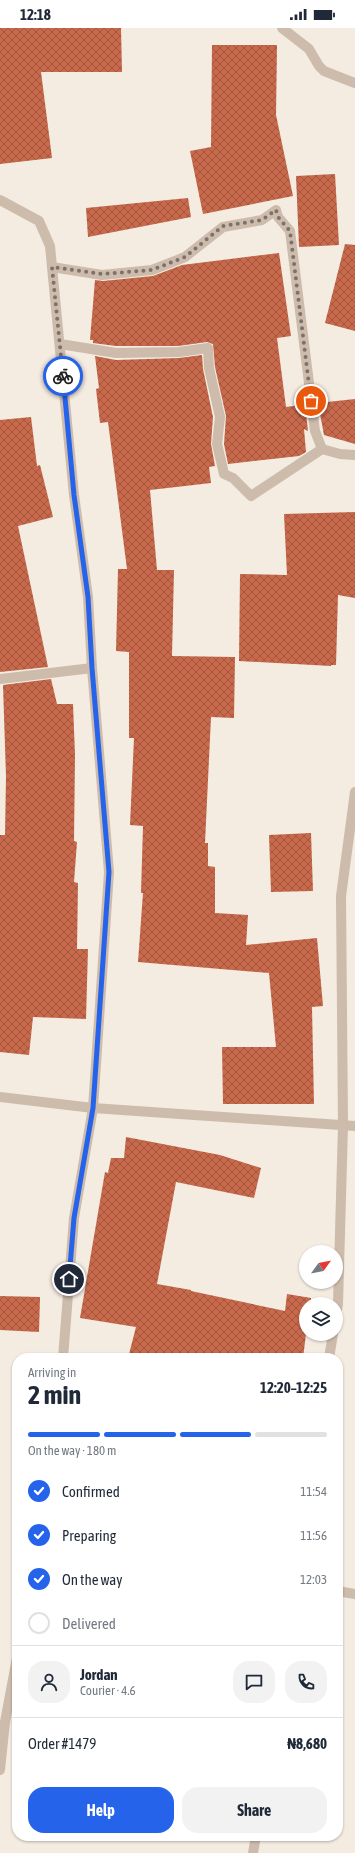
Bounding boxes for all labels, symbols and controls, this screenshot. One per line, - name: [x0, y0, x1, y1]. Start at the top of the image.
- text: 12:18: [20, 6, 51, 23]
- courier: [43, 356, 83, 396]
- icon: bike: [52, 365, 74, 387]
- pin: [294, 384, 328, 418]
- icon: bag: [300, 390, 322, 412]
- north arrow: [299, 1245, 343, 1289]
- map controls: [299, 1245, 343, 1341]
- pin: [52, 1262, 86, 1296]
- icon: home: [58, 1268, 80, 1290]
- button: layers: [299, 1297, 343, 1341]
- text: Arriving in: [28, 1365, 76, 1380]
- text: 12:20–12:25: [260, 1379, 327, 1396]
- text: 2 min: [28, 1380, 81, 1410]
- text: On the way · 180 m: [28, 1443, 116, 1458]
- icon: check: [28, 1480, 50, 1502]
- text: Confirmed: [62, 1483, 120, 1500]
- text: 11:54: [300, 1484, 327, 1499]
- icon: check: [28, 1524, 50, 1546]
- text: Preparing: [62, 1527, 116, 1544]
- text: 11:56: [300, 1528, 327, 1543]
- icon: check: [28, 1568, 50, 1590]
- text: On the way: [62, 1571, 123, 1588]
- text: 12:03: [300, 1572, 327, 1587]
- text: Delivered: [62, 1615, 116, 1632]
- button: person: [28, 1661, 70, 1703]
- button: chat: [233, 1661, 275, 1703]
- button: phone: [285, 1661, 327, 1703]
- text: Jordan: [80, 1666, 118, 1683]
- text: Courier · 4.6: [80, 1683, 136, 1698]
- text: Order #1479: [28, 1735, 96, 1752]
- text: ₦8,680: [287, 1735, 327, 1752]
- button: Help: [28, 1787, 174, 1833]
- button: Share: [182, 1787, 327, 1833]

